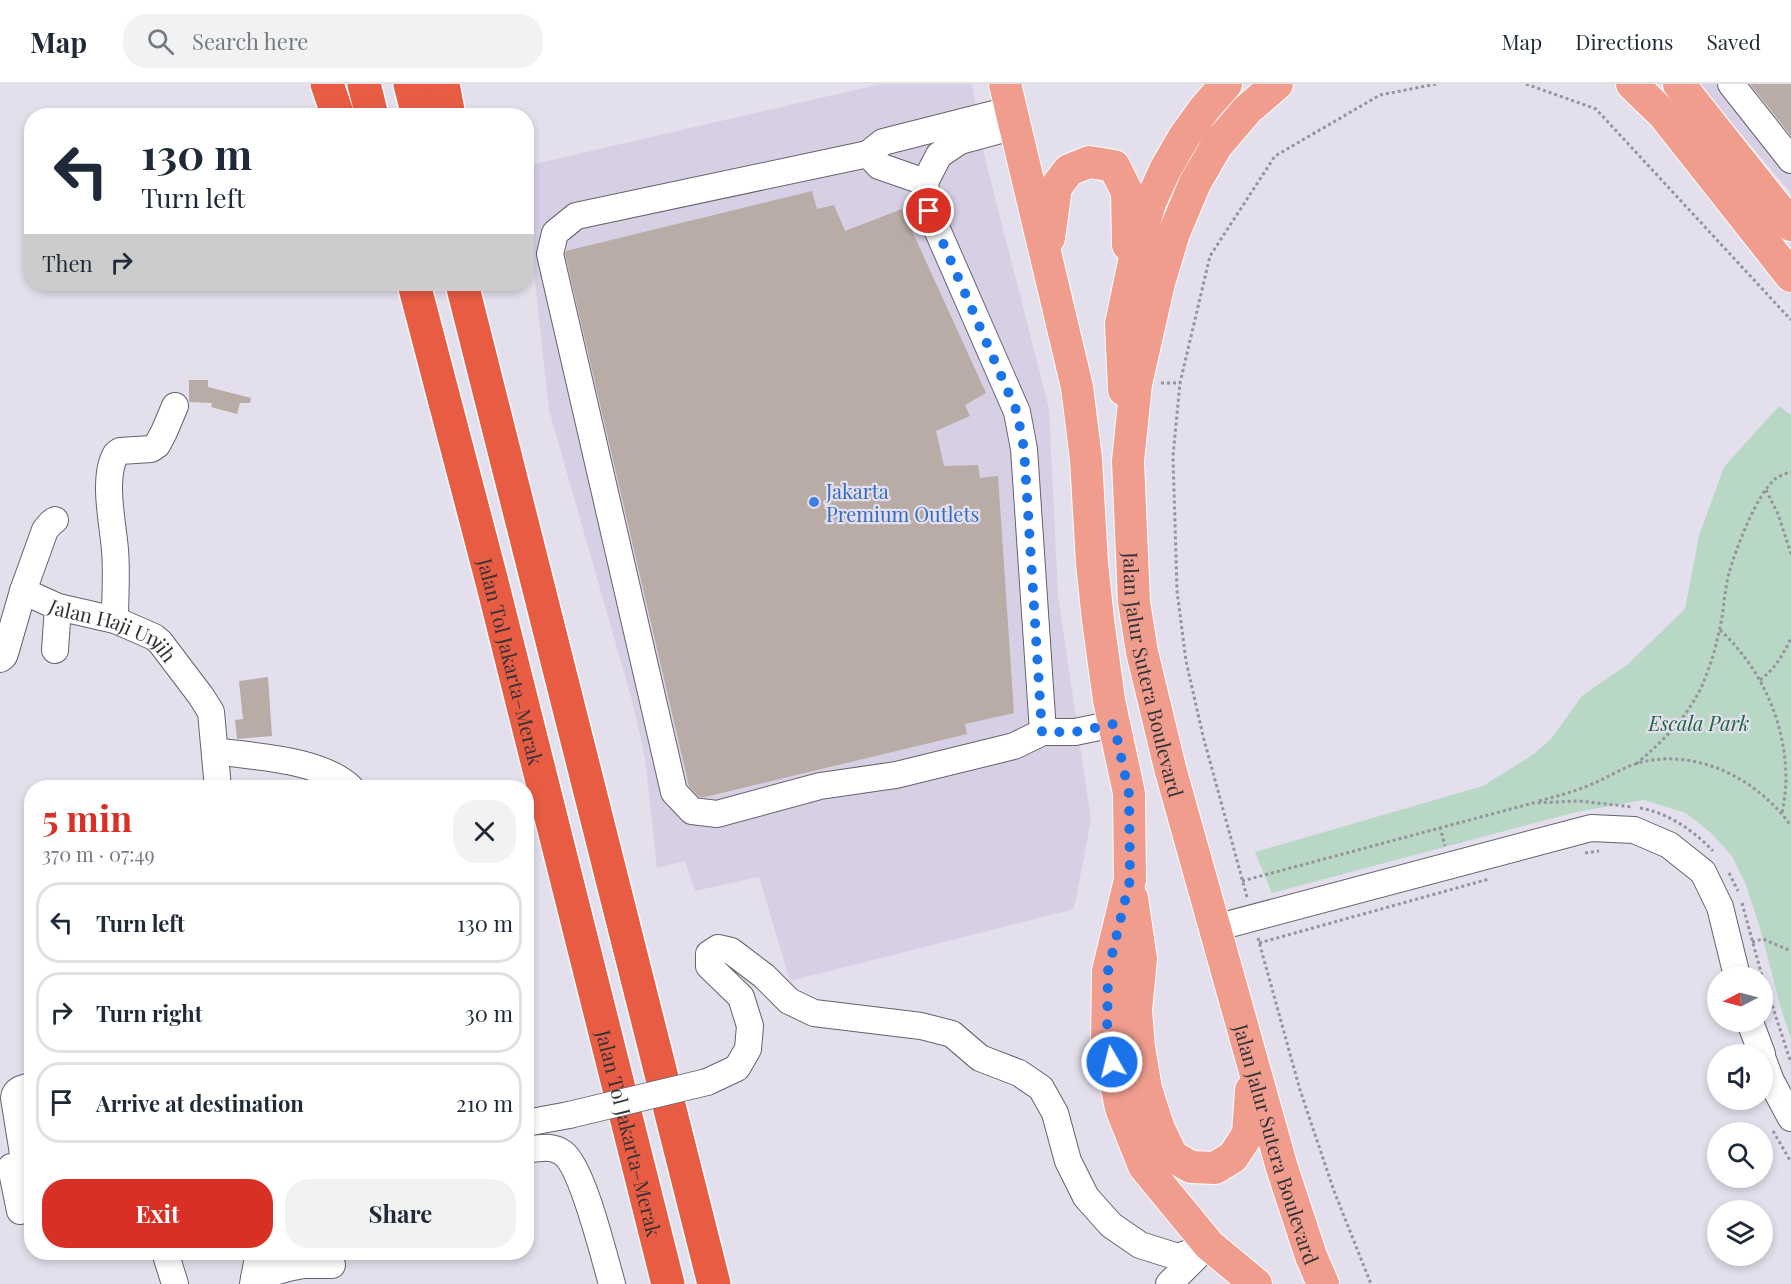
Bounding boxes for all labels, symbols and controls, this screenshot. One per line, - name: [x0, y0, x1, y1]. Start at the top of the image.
- search box: [123, 14, 543, 68]
- text: Map: [30, 23, 87, 60]
- icon: search: [144, 25, 177, 58]
- text: Search here: [192, 26, 308, 56]
- text: Map: [1501, 27, 1542, 55]
- text: Directions: [1575, 27, 1673, 55]
- text: Saved: [1706, 27, 1761, 55]
- text: 130 m: [141, 125, 252, 181]
- icon: left: [42, 132, 120, 210]
- text: Turn left: [141, 179, 245, 215]
- pin: [903, 185, 954, 236]
- icon: arrive: [912, 194, 945, 227]
- icon: right: [105, 246, 138, 279]
- text: Then: [42, 248, 93, 278]
- place label: Jakarta Premium Outlets: [825, 477, 979, 527]
- marker: Jakarta Premium Outlets: [807, 495, 821, 509]
- street label: Jalan Jalur Sutera Boulevard: [1118, 551, 1191, 800]
- street label: Jalan Tol Jakarta–Merak: [473, 554, 551, 768]
- street label: Jalan Haji Unjih: [44, 591, 184, 667]
- park label: Escala Park: [1648, 709, 1749, 736]
- text: 5 min: [42, 793, 132, 841]
- button: close: [453, 800, 516, 863]
- text: 370 m · 07:49: [42, 840, 155, 867]
- icon: left: [45, 906, 78, 939]
- text: Turn left: [96, 908, 185, 938]
- text: 130 m: [457, 908, 513, 938]
- north arrow: [1707, 966, 1773, 1032]
- map controls: [1707, 966, 1773, 1266]
- icon: right: [45, 996, 78, 1029]
- text: Turn right: [96, 998, 202, 1028]
- text: 30 m: [465, 998, 513, 1028]
- street label: Jalan Jalur Sutera Boulevard: [1228, 1020, 1326, 1268]
- street label: Jalan Tol Jakarta–Merak: [591, 1026, 669, 1239]
- position arrow: [1080, 1030, 1144, 1094]
- button: sound: [1707, 1044, 1773, 1110]
- icon: arrive: [45, 1086, 78, 1119]
- text: Arrive at destination: [96, 1088, 304, 1118]
- text: 210 m: [456, 1088, 513, 1118]
- button: search: [1707, 1122, 1773, 1188]
- button: Exit: [42, 1179, 273, 1248]
- button: Share: [285, 1179, 516, 1248]
- button: layers: [1707, 1200, 1773, 1266]

